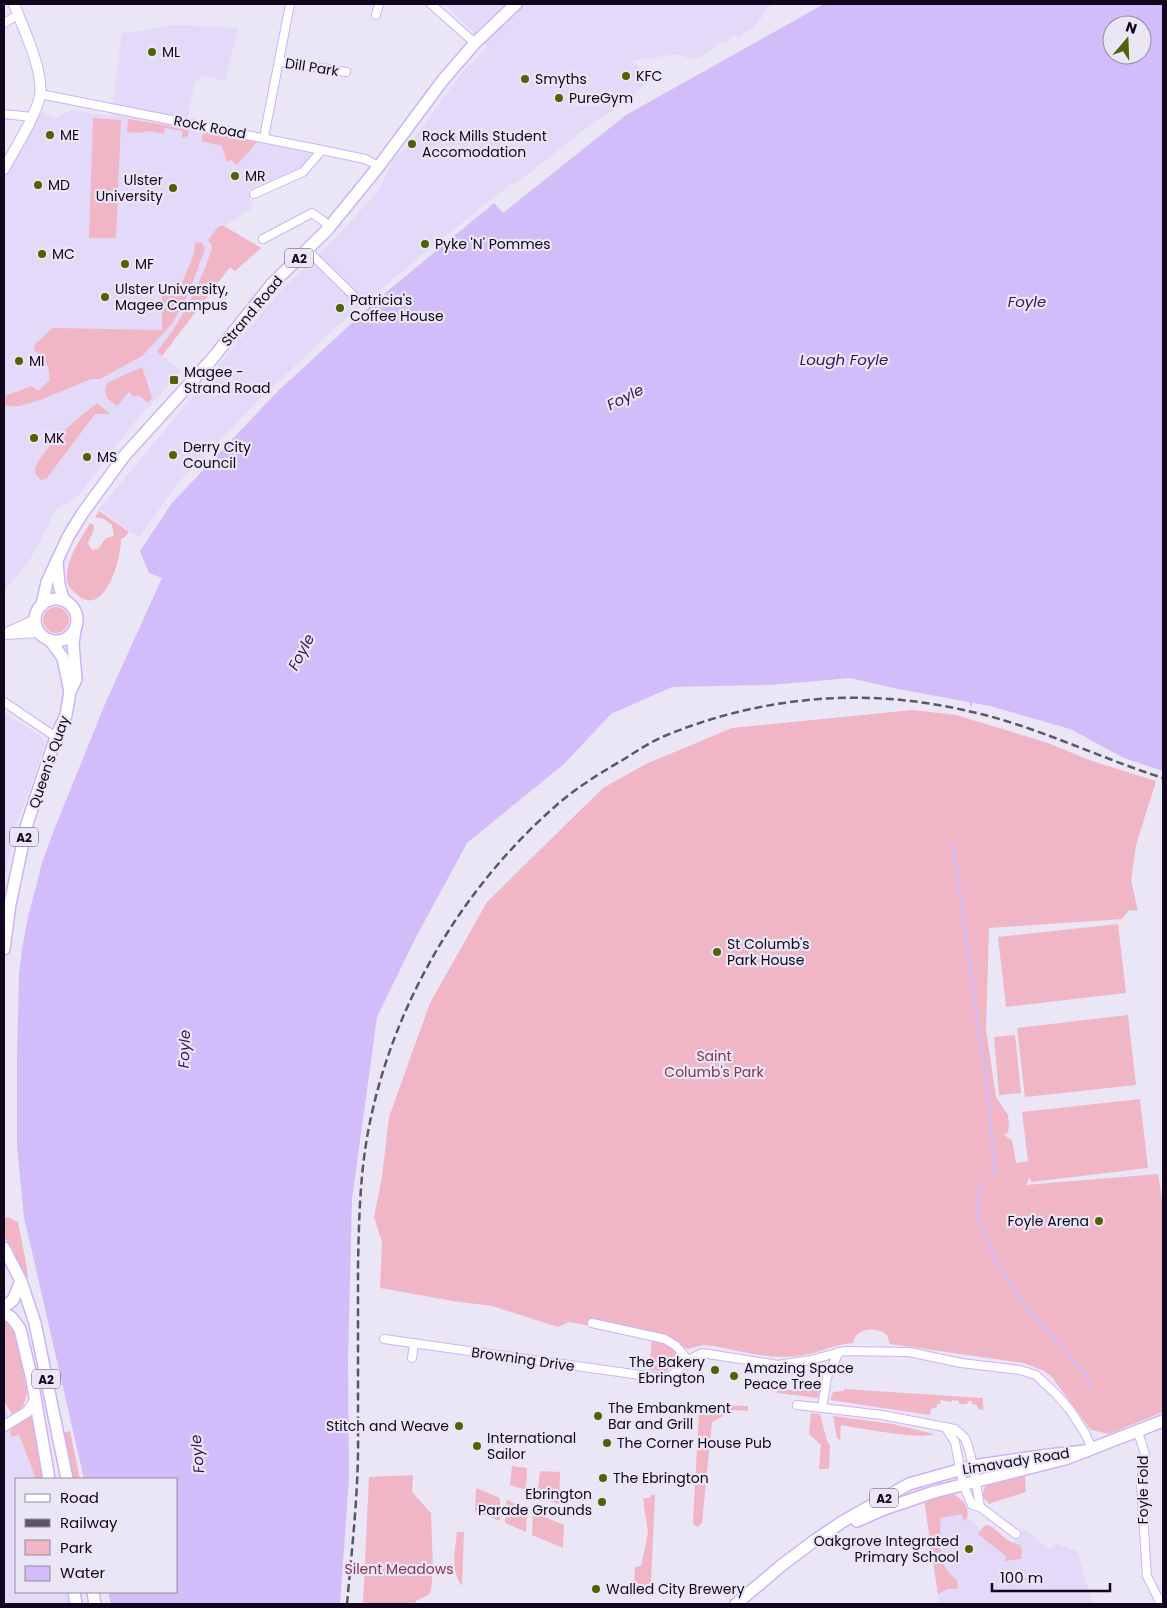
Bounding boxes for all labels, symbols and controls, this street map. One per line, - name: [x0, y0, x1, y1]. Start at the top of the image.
- north arrow: [1102, 15, 1152, 65]
- text: N: [1123, 17, 1139, 39]
- place label: ML: [162, 42, 180, 62]
- marker: ML: [146, 46, 158, 58]
- street label: Dill Park: [284, 53, 341, 81]
- place label: KFC: [636, 66, 662, 86]
- place label: Smyths: [535, 69, 587, 89]
- marker: KFC: [620, 70, 632, 82]
- marker: Smyths: [519, 73, 531, 85]
- place label: PureGym: [569, 88, 633, 108]
- marker: PureGym: [553, 92, 565, 104]
- street label: Rock Road: [172, 110, 248, 144]
- place label: ME: [60, 125, 79, 145]
- place label: Rock Mills Student Accomodation: [422, 126, 547, 162]
- marker: ME: [44, 129, 56, 141]
- marker: Rock Mills Student Accomodation: [406, 138, 418, 150]
- place label: MR: [245, 166, 266, 186]
- place label: Ulster University: [96, 170, 163, 206]
- marker: MR: [229, 170, 241, 182]
- place label: MD: [48, 175, 70, 195]
- marker: MD: [32, 179, 44, 191]
- marker: Ulster University: [167, 182, 179, 194]
- place label: Pyke 'N' Pommes: [435, 234, 551, 254]
- marker: Pyke 'N' Pommes: [419, 238, 431, 250]
- place label: MC: [52, 244, 75, 264]
- marker: MC: [36, 248, 48, 260]
- road number: A2: [285, 248, 313, 268]
- place label: MF: [135, 254, 154, 274]
- marker: MF: [119, 258, 131, 270]
- street label: Strand Road: [217, 271, 287, 351]
- place label: Ulster University, Magee Campus: [115, 279, 228, 315]
- place label: Patricia's Coffee House: [350, 290, 444, 326]
- marker: Ulster University, Magee Campus: [99, 291, 111, 303]
- water label: Foyle: [1008, 291, 1046, 312]
- marker: Patricia's Coffee House: [334, 302, 346, 314]
- water label: Lough Foyle: [800, 349, 888, 370]
- place label: MI: [29, 351, 45, 371]
- marker: MI: [13, 355, 25, 367]
- place label: Magee - Strand Road: [184, 362, 271, 398]
- marker: Magee - Strand Road: [168, 374, 180, 386]
- water label: Foyle: [603, 379, 647, 415]
- place label: MK: [44, 428, 65, 448]
- marker: MK: [28, 432, 40, 444]
- place label: Derry City Council: [183, 437, 251, 473]
- place label: MS: [97, 447, 117, 467]
- marker: Derry City Council: [167, 449, 179, 461]
- marker: MS: [81, 451, 93, 463]
- water label: Foyle: [283, 630, 319, 674]
- street label: Queen's Quay: [24, 713, 74, 811]
- road number: A2: [10, 828, 38, 846]
- place label: St Columb's Park House: [727, 934, 810, 970]
- marker: St Columb's Park House: [711, 946, 723, 958]
- water label: Foyle: [173, 1029, 195, 1069]
- park label: Saint Columb's Park: [664, 1046, 764, 1082]
- place label: Foyle Arena: [1007, 1211, 1089, 1231]
- marker: Foyle Arena: [1093, 1215, 1105, 1227]
- street label: Browning Drive: [470, 1342, 576, 1376]
- place label: The Bakery Ebrington: [629, 1352, 705, 1388]
- place label: Amazing Space Peace Tree: [744, 1358, 854, 1394]
- marker: The Bakery Ebrington: [709, 1364, 721, 1376]
- road number: A2: [32, 1370, 60, 1388]
- marker: Amazing Space Peace Tree: [728, 1370, 740, 1382]
- place label: The Embankment Bar and Grill: [608, 1398, 731, 1434]
- marker: The Embankment Bar and Grill: [592, 1410, 604, 1422]
- place label: Stitch and Weave: [326, 1416, 449, 1436]
- marker: Stitch and Weave: [453, 1420, 465, 1432]
- place label: International Sailor: [487, 1428, 576, 1464]
- place label: The Corner House Pub: [617, 1433, 771, 1453]
- water label: Foyle: [185, 1434, 209, 1474]
- marker: The Corner House Pub: [601, 1437, 613, 1449]
- marker: International Sailor: [471, 1440, 483, 1452]
- street label: Limavady Road: [961, 1443, 1071, 1479]
- street label: Foyle Fold: [1133, 1456, 1153, 1524]
- place label: The Ebrington: [613, 1468, 709, 1488]
- marker: The Ebrington: [597, 1472, 609, 1484]
- legend: [15, 1478, 178, 1593]
- place label: Ebrington Parade Grounds: [478, 1484, 592, 1520]
- text: Road: [60, 1487, 99, 1508]
- road number: A2: [870, 1489, 898, 1508]
- marker: Ebrington Parade Grounds: [596, 1496, 608, 1508]
- text: Railway: [60, 1512, 118, 1533]
- place label: Oakgrove Integrated Primary School: [814, 1531, 959, 1567]
- text: Park: [60, 1537, 92, 1558]
- marker: Oakgrove Integrated Primary School: [963, 1543, 975, 1555]
- park label: Silent Meadows: [345, 1559, 454, 1579]
- scale bar: [992, 1560, 1110, 1592]
- text: Water: [60, 1562, 106, 1583]
- text: 100 m: [1000, 1567, 1043, 1588]
- place label: Walled City Brewery: [606, 1579, 745, 1599]
- marker: Walled City Brewery: [590, 1583, 602, 1595]

